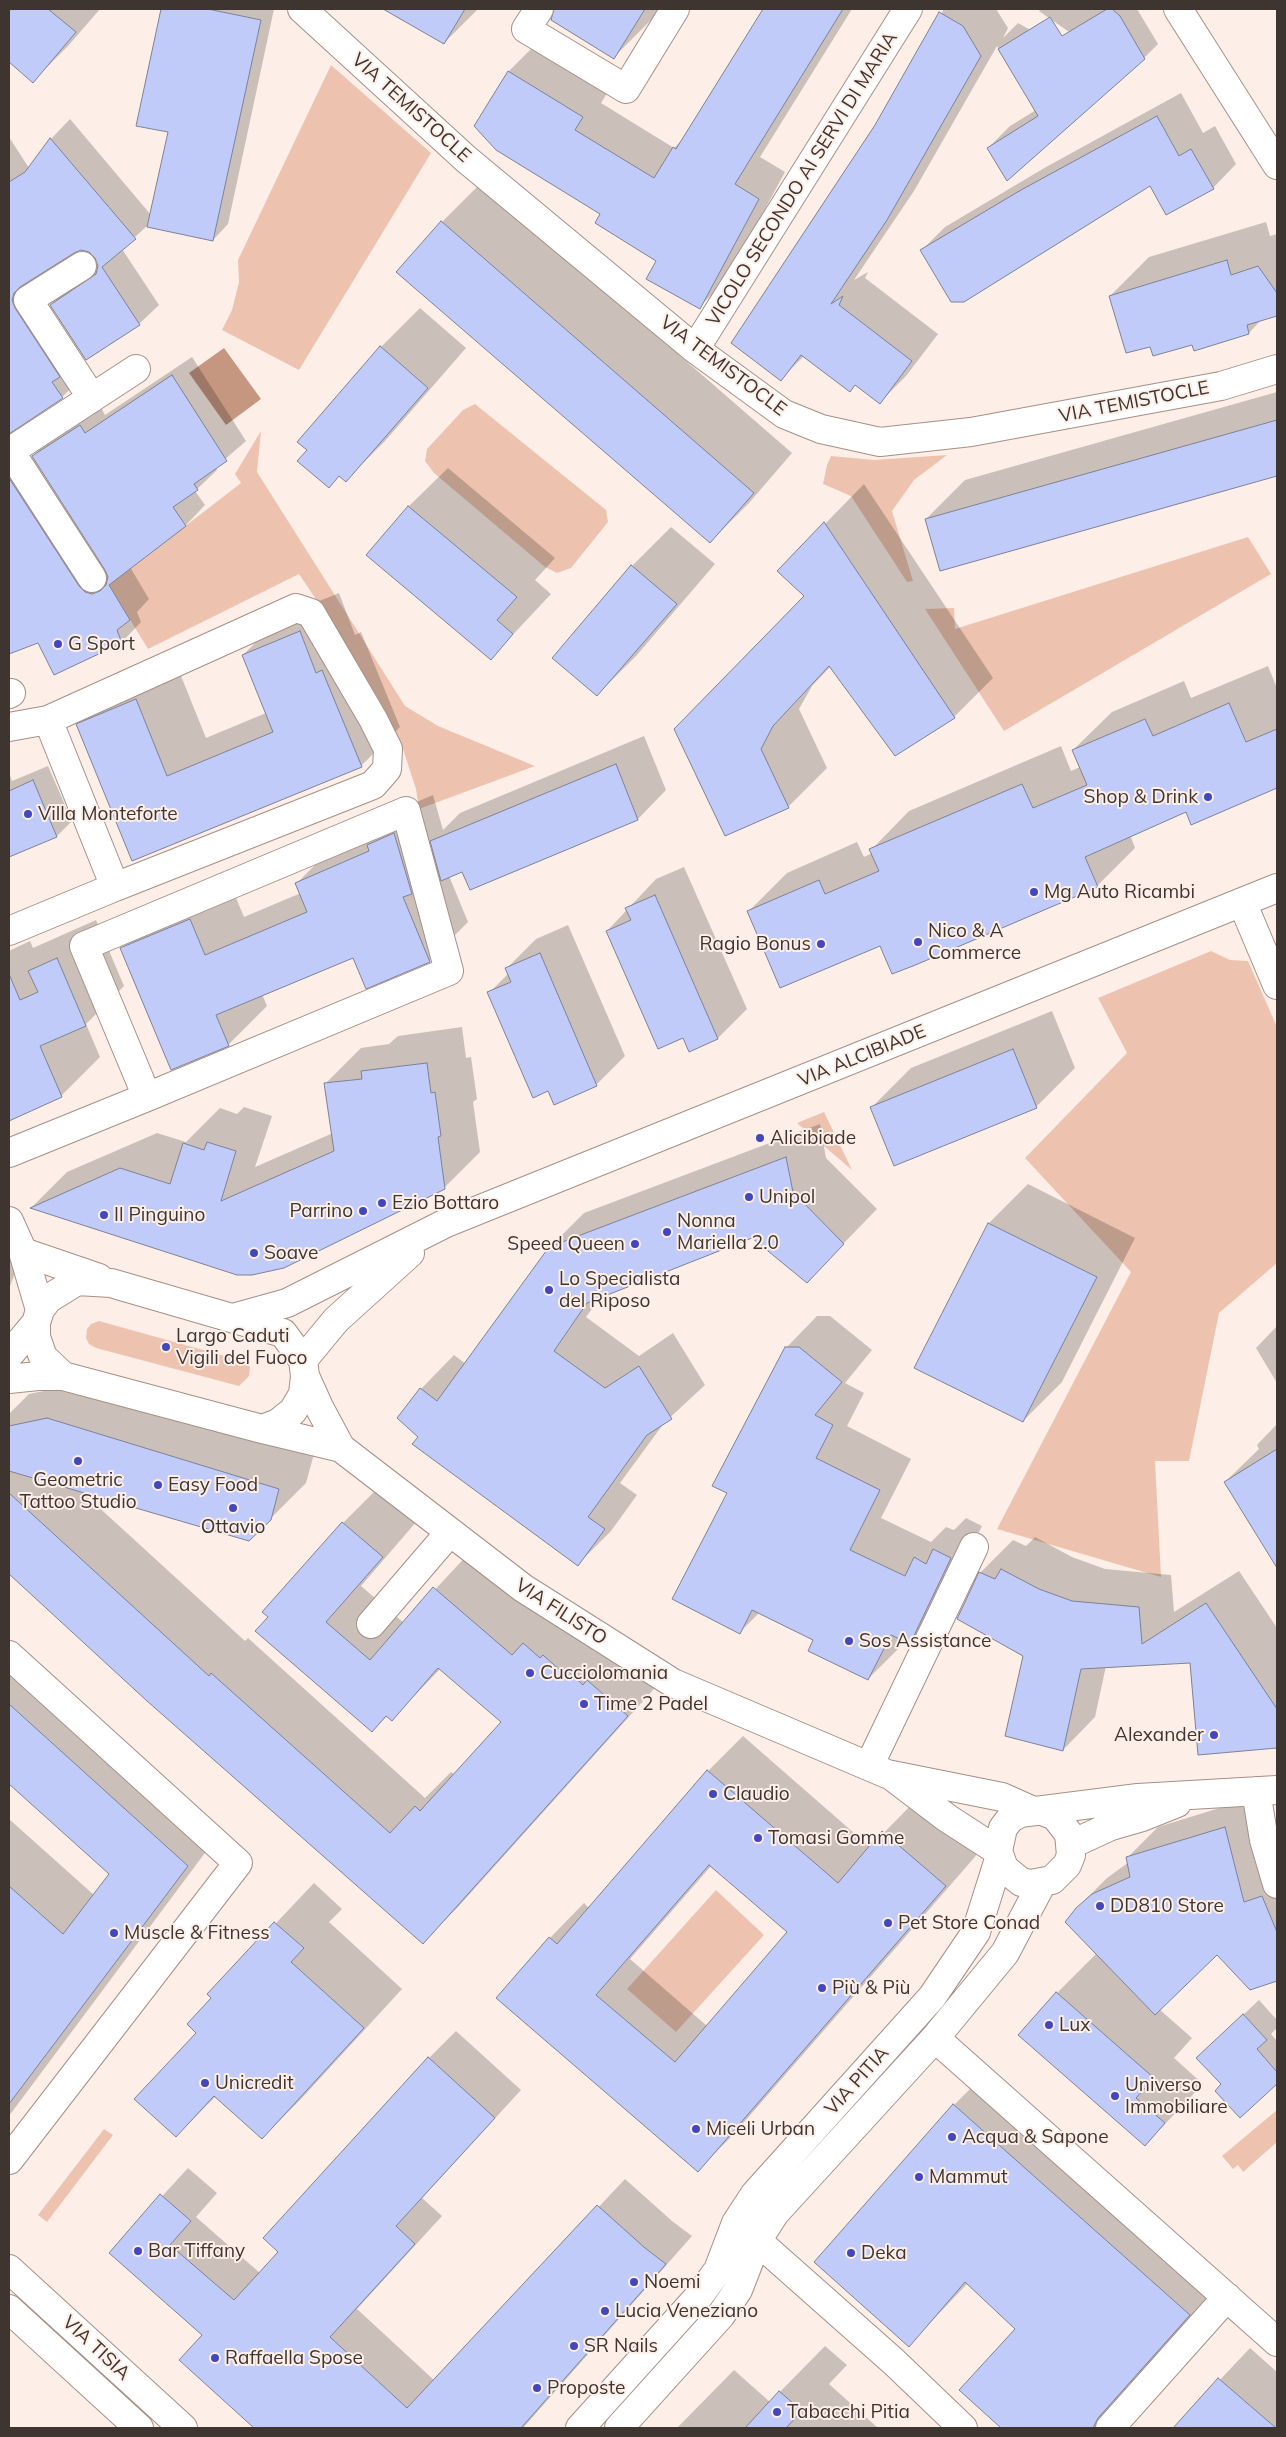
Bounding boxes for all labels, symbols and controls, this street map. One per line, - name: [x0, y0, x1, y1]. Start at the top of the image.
- street label: VICOLO SECONDO AI SERVI DI MARIA: [702, 28, 902, 330]
- street label: VIA TEMISTOCLE: [347, 49, 475, 167]
- street label: VIA TEMISTOCLE: [655, 311, 791, 421]
- street label: VIA TEMISTOCLE: [1057, 376, 1211, 428]
- place label: G Sport: [68, 633, 135, 655]
- marker: G Sport: [52, 638, 64, 650]
- place label: Shop & Drink: [1084, 786, 1198, 808]
- marker: Shop & Drink: [1202, 791, 1214, 803]
- place label: Villa Monteforte: [38, 803, 178, 825]
- marker: Villa Monteforte: [22, 808, 34, 820]
- place label: Mg Auto Ricambi: [1044, 881, 1195, 903]
- marker: Mg Auto Ricambi: [1028, 886, 1040, 898]
- place label: Nico & A Commerce: [928, 920, 1021, 964]
- place label: Ragio Bonus: [699, 933, 811, 955]
- marker: Nico & A Commerce: [912, 936, 924, 948]
- marker: Ragio Bonus: [815, 938, 827, 950]
- street label: VIA ALCIBIADE: [795, 1020, 929, 1092]
- place label: Alicibiade: [770, 1127, 856, 1149]
- marker: Alicibiade: [754, 1132, 766, 1144]
- place label: Unipol: [759, 1186, 815, 1208]
- marker: Unipol: [743, 1191, 755, 1203]
- place label: Ezio Bottaro: [392, 1192, 499, 1214]
- marker: Ezio Bottaro: [376, 1197, 388, 1209]
- place label: Parrino: [289, 1200, 353, 1222]
- place label: Il Pinguino: [114, 1204, 205, 1226]
- marker: Parrino: [357, 1205, 369, 1217]
- marker: Il Pinguino: [98, 1209, 110, 1221]
- place label: Nonna Mariella 2.0: [677, 1210, 779, 1254]
- marker: Nonna Mariella 2.0: [661, 1226, 673, 1238]
- place label: Speed Queen: [507, 1233, 625, 1255]
- marker: Speed Queen: [629, 1238, 641, 1250]
- place label: Soave: [264, 1242, 318, 1264]
- marker: Soave: [248, 1247, 260, 1259]
- place label: Lo Specialista del Riposo: [559, 1268, 680, 1312]
- marker: Lo Specialista del Riposo: [543, 1284, 555, 1296]
- place label: Largo Caduti Vigili del Fuoco: [176, 1325, 307, 1369]
- marker: Largo Caduti Vigili del Fuoco: [160, 1341, 172, 1353]
- marker: Geometric Tattoo Studio: [72, 1455, 84, 1467]
- place label: Geometric Tattoo Studio: [19, 1469, 137, 1513]
- place label: Easy Food: [168, 1474, 258, 1496]
- marker: Easy Food: [152, 1479, 164, 1491]
- marker: Ottavio: [227, 1502, 239, 1514]
- place label: Ottavio: [201, 1516, 265, 1538]
- street label: VIA FILISTO: [511, 1574, 611, 1650]
- place label: Sos Assistance: [859, 1630, 991, 1652]
- marker: Sos Assistance: [843, 1635, 855, 1647]
- place label: Cucciolomania: [540, 1662, 668, 1684]
- marker: Cucciolomania: [524, 1667, 536, 1679]
- place label: Time 2 Padel: [594, 1693, 708, 1715]
- marker: Time 2 Padel: [578, 1698, 590, 1710]
- place label: Alexander: [1114, 1724, 1204, 1746]
- marker: Alexander: [1208, 1729, 1220, 1741]
- place label: Claudio: [723, 1783, 790, 1805]
- marker: Claudio: [707, 1788, 719, 1800]
- place label: Tomasi Gomme: [768, 1827, 904, 1849]
- marker: Tomasi Gomme: [752, 1832, 764, 1844]
- place label: DD810 Store: [1110, 1895, 1224, 1917]
- marker: DD810 Store: [1094, 1900, 1106, 1912]
- place label: Pet Store Conad: [898, 1912, 1040, 1934]
- marker: Pet Store Conad: [882, 1917, 894, 1929]
- place label: Muscle & Fitness: [124, 1922, 270, 1944]
- marker: Muscle & Fitness: [108, 1927, 120, 1939]
- place label: Più & Più: [832, 1977, 910, 1999]
- marker: Più & Più: [816, 1982, 828, 1994]
- place label: Lux: [1059, 2014, 1090, 2036]
- marker: Lux: [1043, 2019, 1055, 2031]
- street label: VIA PITIA: [820, 2042, 894, 2120]
- place label: Unicredit: [215, 2072, 294, 2094]
- place label: Universo Immobiliare: [1125, 2074, 1228, 2118]
- marker: Unicredit: [199, 2077, 211, 2089]
- marker: Universo Immobiliare: [1109, 2090, 1121, 2102]
- place label: Miceli Urban: [706, 2118, 815, 2140]
- marker: Miceli Urban: [690, 2123, 702, 2135]
- place label: Acqua & Sapone: [962, 2126, 1108, 2148]
- marker: Acqua & Sapone: [946, 2131, 958, 2143]
- place label: Mammut: [929, 2166, 1008, 2188]
- marker: Mammut: [913, 2171, 925, 2183]
- place label: Bar Tiffany: [148, 2240, 245, 2262]
- place label: Deka: [861, 2242, 907, 2264]
- marker: Bar Tiffany: [132, 2245, 144, 2257]
- marker: Deka: [845, 2247, 857, 2259]
- place label: Noemi: [644, 2271, 701, 2293]
- marker: Noemi: [628, 2276, 640, 2288]
- place label: Lucia Veneziano: [615, 2300, 758, 2322]
- marker: Lucia Veneziano: [599, 2305, 611, 2317]
- street label: VIA TISIA: [57, 2311, 135, 2385]
- place label: SR Nails: [584, 2335, 658, 2357]
- marker: SR Nails: [568, 2340, 580, 2352]
- place label: Raffaella Spose: [225, 2347, 363, 2369]
- marker: Raffaella Spose: [209, 2352, 221, 2364]
- place label: Proposte: [547, 2377, 625, 2399]
- marker: Proposte: [531, 2382, 543, 2394]
- place label: Tabacchi Pitia: [787, 2401, 910, 2423]
- marker: Tabacchi Pitia: [771, 2406, 783, 2418]

